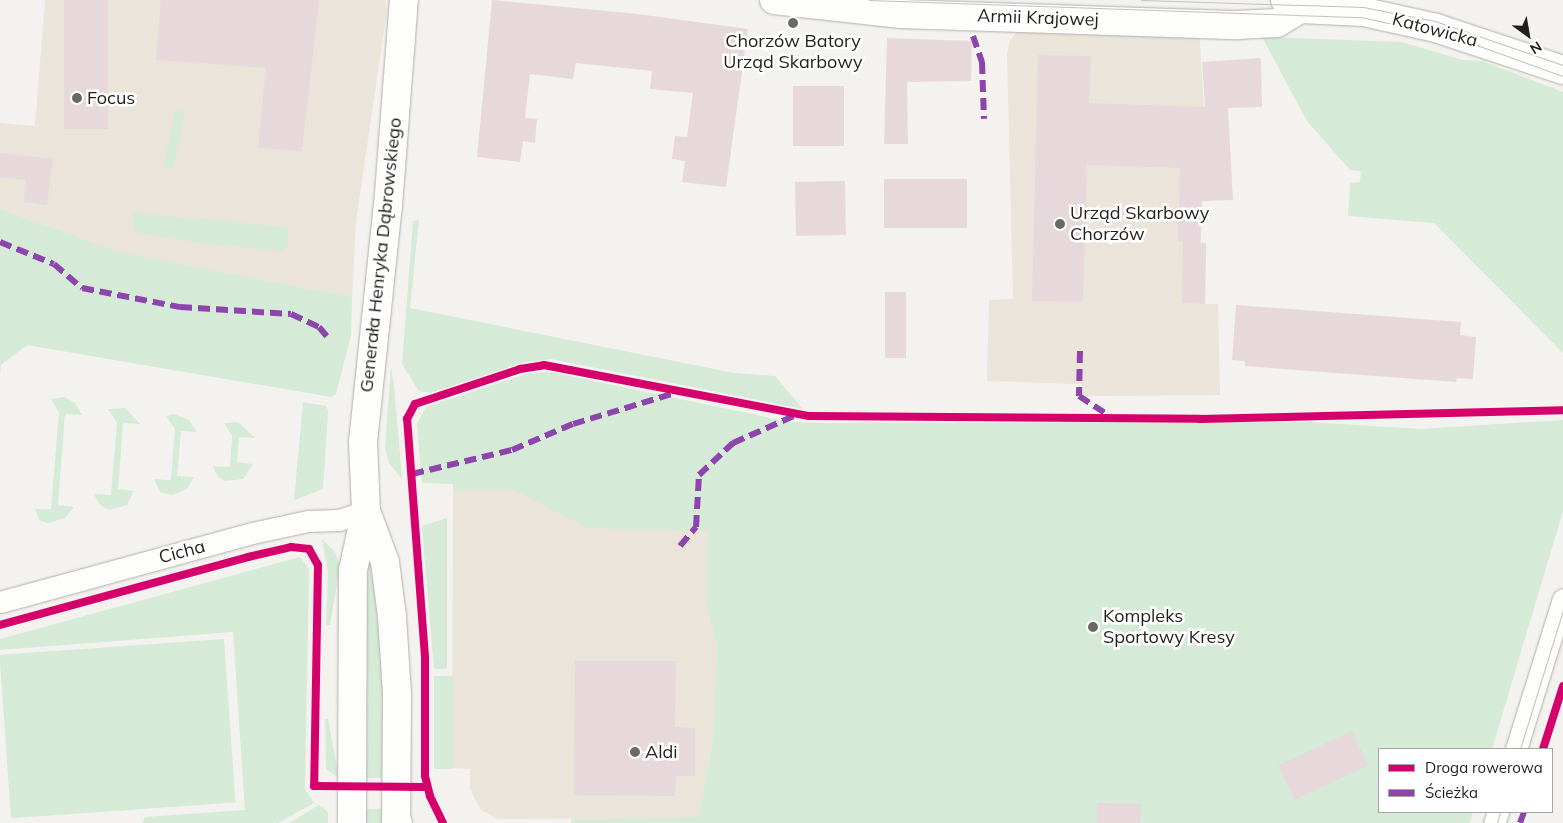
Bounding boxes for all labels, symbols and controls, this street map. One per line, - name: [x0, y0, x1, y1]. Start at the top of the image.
- street label: Armii Krajowej: [977, 5, 1099, 31]
- street label: Katowicka: [1390, 8, 1480, 52]
- north arrow: [1503, 10, 1553, 60]
- marker: Chorzów Batory Urząd Skarbowy: [787, 17, 799, 29]
- place label: Chorzów Batory Urząd Skarbowy: [723, 31, 863, 74]
- text: N: [1527, 37, 1545, 58]
- place label: Focus: [87, 87, 135, 109]
- marker: Focus: [71, 92, 83, 104]
- street label: Generała Henryka Dąbrowskiego: [356, 117, 406, 393]
- place label: Urząd Skarbowy Chorzów: [1070, 203, 1209, 245]
- marker: Urząd Skarbowy Chorzów: [1054, 218, 1066, 230]
- street label: Cicha: [157, 536, 207, 568]
- place label: Kompleks Sportowy Kresy: [1103, 606, 1235, 649]
- marker: Kompleks Sportowy Kresy: [1087, 621, 1099, 633]
- place label: Aldi: [645, 741, 678, 763]
- marker: Aldi: [629, 746, 641, 758]
- legend: [1378, 748, 1553, 813]
- text: Droga rowerowa: [1425, 758, 1543, 777]
- text: Ścieżka: [1425, 783, 1478, 802]

